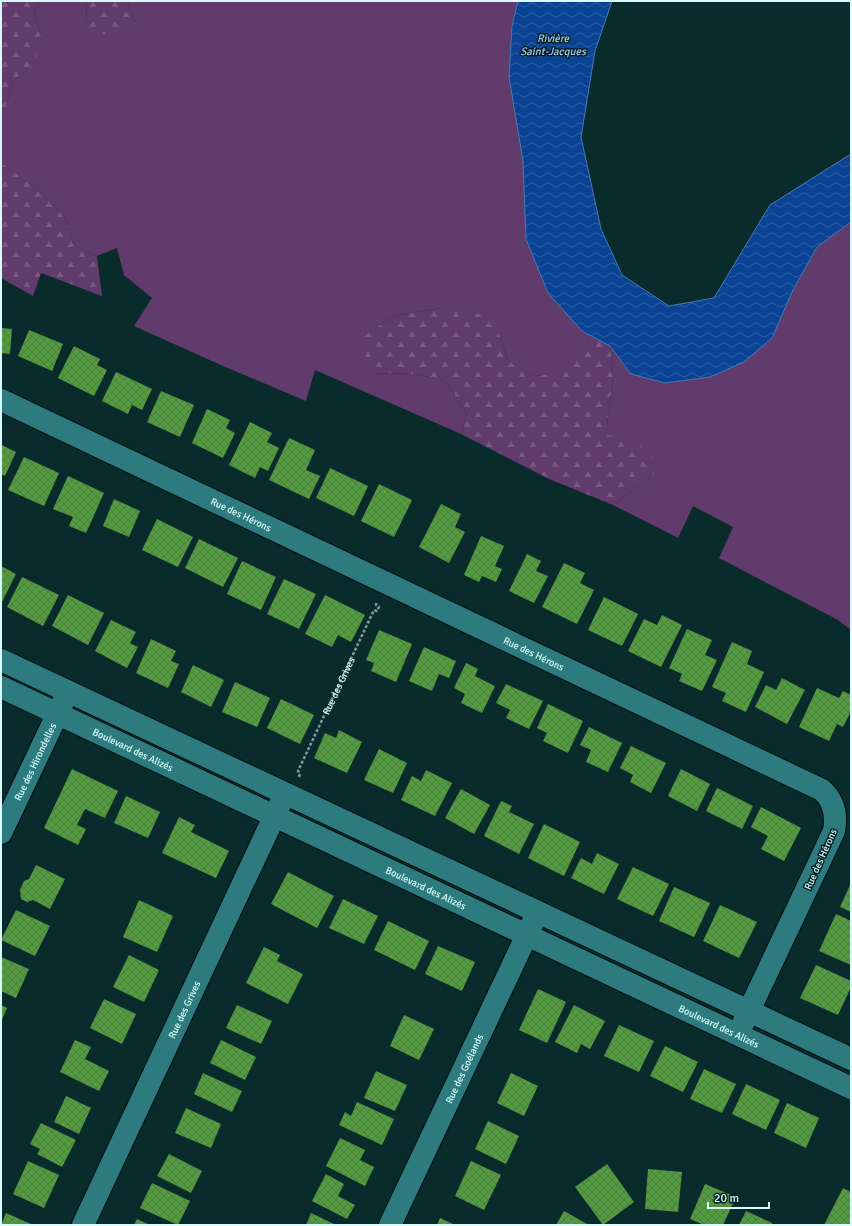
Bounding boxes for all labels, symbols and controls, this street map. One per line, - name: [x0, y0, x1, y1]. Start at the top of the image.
- water label: Rivière Saint-Jacques: [520, 32, 587, 58]
- street label: Rue des Hérons: [209, 496, 274, 535]
- street label: Rue des Hérons: [501, 635, 566, 674]
- street label: Rue des Grives: [320, 655, 358, 717]
- street label: Rue des Hirondelles: [12, 721, 59, 803]
- street label: Boulevard des Alizés: [90, 726, 175, 775]
- street label: Rue des Hérons: [802, 826, 840, 892]
- street label: Boulevard des Alizés: [384, 864, 468, 913]
- street label: Rue des Grives: [166, 979, 204, 1041]
- street label: Boulevard des Alizés: [677, 1003, 761, 1051]
- street label: Rue des Goélands: [443, 1032, 486, 1106]
- scale bar: [708, 1184, 769, 1210]
- text: 20 m: [714, 1191, 739, 1206]

